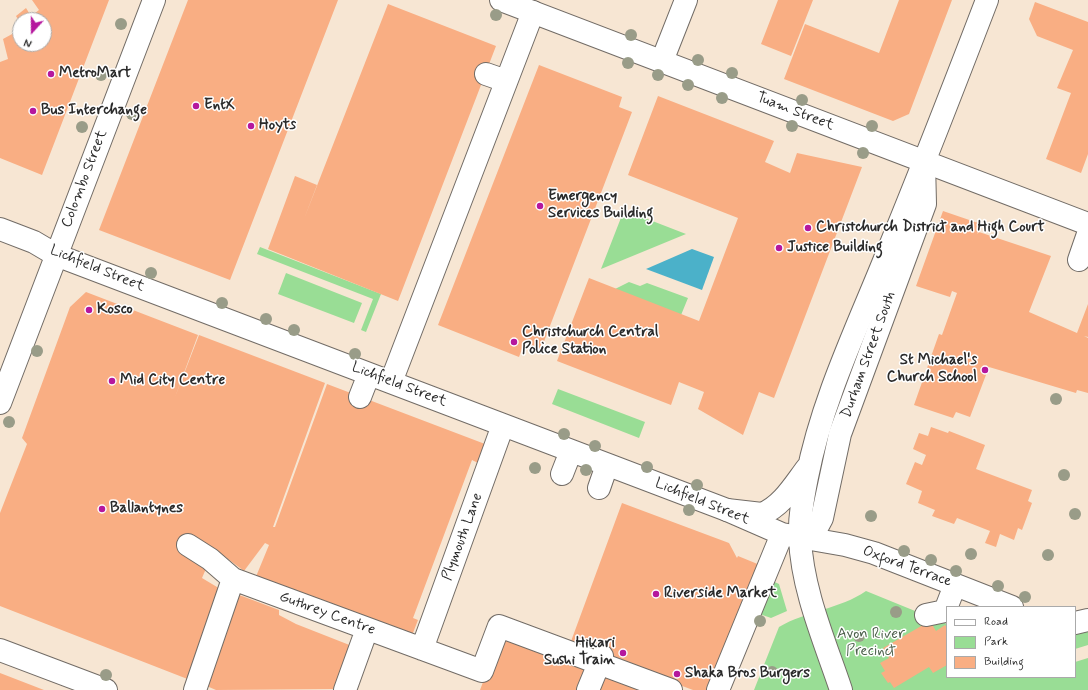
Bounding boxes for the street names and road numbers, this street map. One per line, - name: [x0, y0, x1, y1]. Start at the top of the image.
- street label: Tuam Street: [754, 89, 836, 135]
- street label: Colombo Street: [58, 128, 112, 230]
- street label: Lichfield Street: [47, 242, 147, 296]
- street label: Durham Street South: [838, 289, 900, 421]
- street label: Lichfield Street: [349, 359, 449, 411]
- street label: Lichfield Street: [652, 475, 752, 529]
- street label: Plymouth Lane: [439, 491, 487, 583]
- street label: Oxford Terrace: [860, 543, 954, 591]
- street label: Guthrey Centre: [277, 588, 377, 640]

